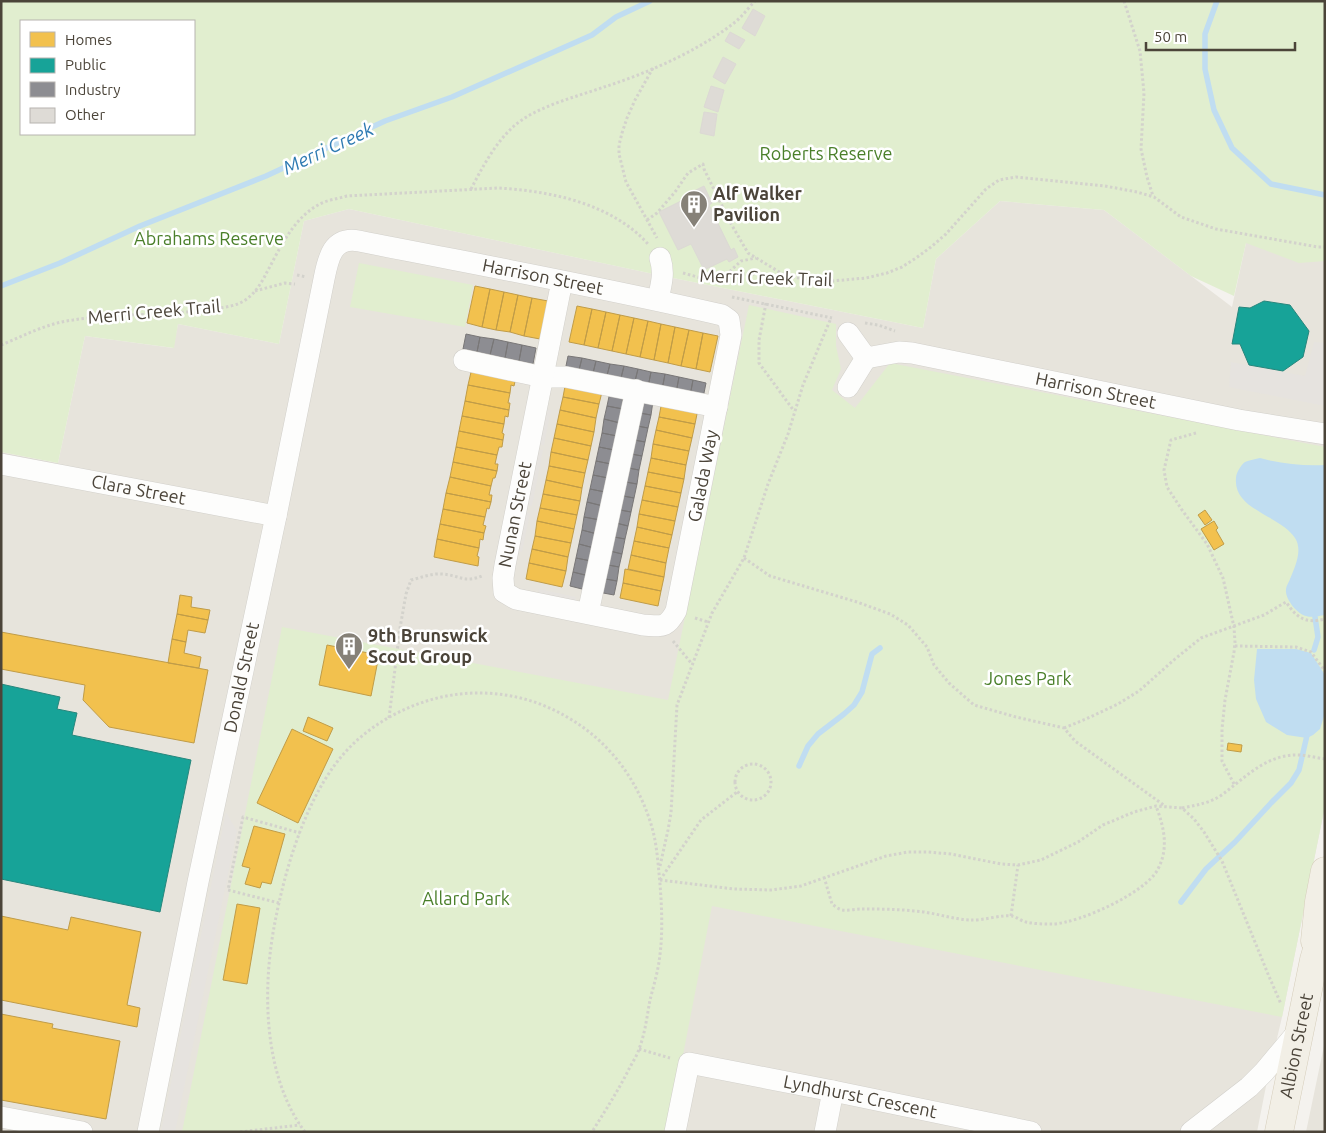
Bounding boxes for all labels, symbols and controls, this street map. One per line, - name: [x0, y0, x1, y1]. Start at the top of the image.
- legend: [20, 20, 195, 135]
- scale bar: [1146, 20, 1295, 52]
- text: 50 m: [1154, 28, 1187, 45]
- text: Homes: [65, 31, 112, 48]
- text: Public: [65, 56, 106, 73]
- text: Industry: [65, 81, 120, 98]
- text: Other: [65, 106, 105, 123]
- water label: Merri Creek: [279, 117, 377, 179]
- park label: Roberts Reserve: [760, 143, 892, 163]
- place label: Alf Walker Pavilion: [713, 183, 802, 224]
- building icon: Alf Walker Pavilion: [679, 189, 709, 228]
- park label: Abrahams Reserve: [134, 228, 284, 248]
- street label: Harrison Street: [481, 254, 605, 298]
- street label: Merri Creek Trail: [699, 265, 833, 289]
- street label: Merri Creek Trail: [87, 295, 221, 327]
- street label: Harrison Street: [1034, 368, 1158, 412]
- street label: Galada Way: [683, 428, 721, 524]
- street label: Nunan Street: [494, 460, 534, 569]
- street label: Clara Street: [90, 470, 188, 508]
- street label: Donald Street: [219, 620, 262, 734]
- place label: 9th Brunswick Scout Group: [368, 625, 488, 666]
- building icon: 9th Brunswick Scout Group: [334, 631, 364, 670]
- park label: Jones Park: [984, 668, 1072, 688]
- park label: Allard Park: [422, 888, 510, 908]
- street label: Albion Street: [1275, 991, 1316, 1100]
- street label: Lyndhurst Crescent: [782, 1071, 939, 1121]

